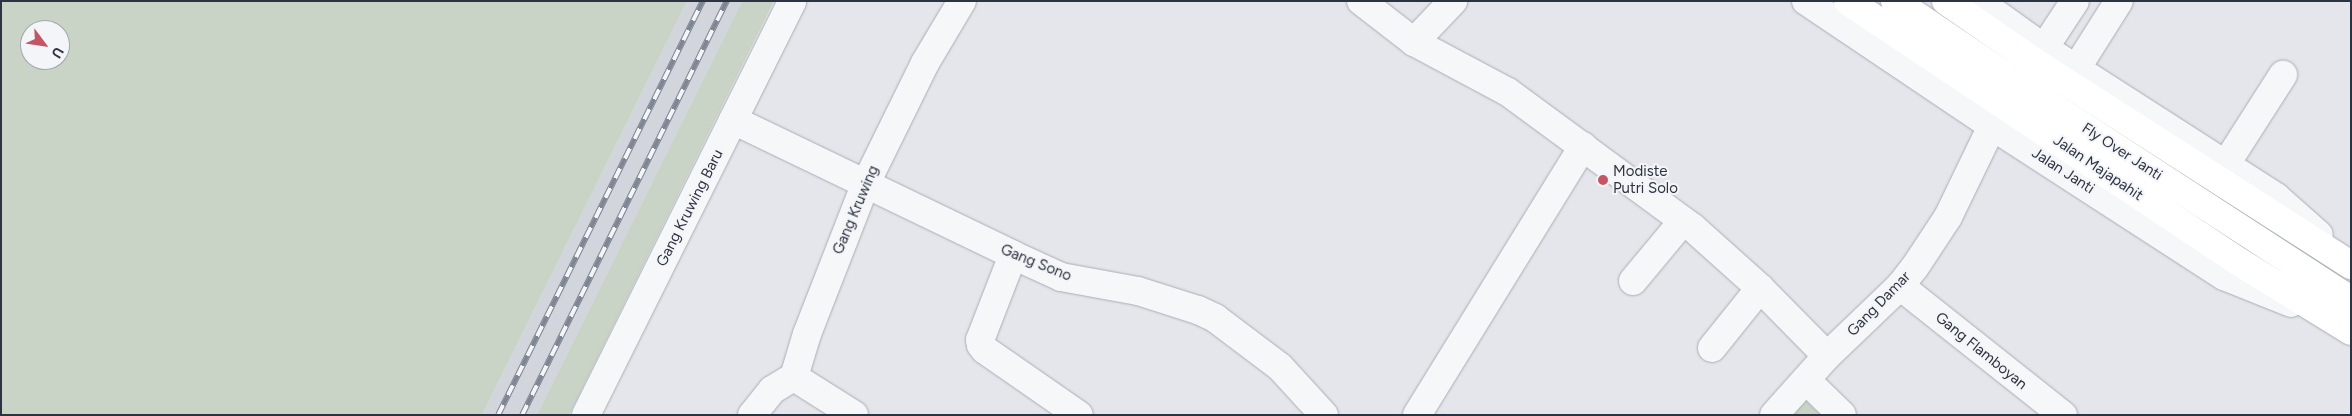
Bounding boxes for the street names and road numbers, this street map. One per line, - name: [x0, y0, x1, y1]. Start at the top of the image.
- street label: Fly Over Janti: [2078, 119, 2166, 185]
- street label: Jalan Majapahit: [2050, 131, 2146, 205]
- street label: Jalan Janti: [2028, 144, 2098, 198]
- street label: Gang Kruwing Baru: [653, 147, 727, 269]
- street label: Gang Kruwing: [829, 163, 883, 257]
- street label: Gang Sono: [998, 241, 1074, 285]
- street label: Gang Damar: [1844, 268, 1914, 340]
- street label: Gang Flamboyan: [1931, 309, 2031, 393]

